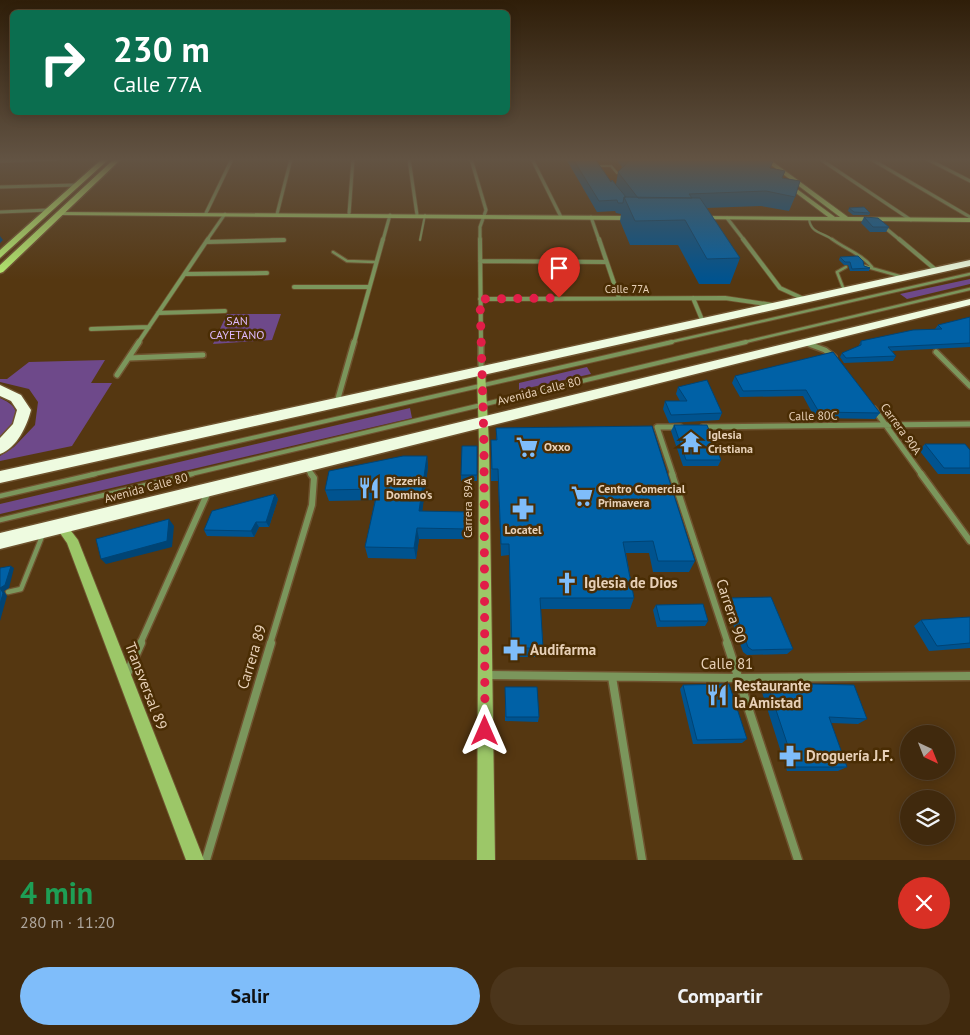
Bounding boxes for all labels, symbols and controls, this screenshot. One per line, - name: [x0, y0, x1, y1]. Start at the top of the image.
- text: 230 m: [113, 26, 210, 72]
- icon: right: [30, 30, 95, 95]
- text: Calle 77A: [113, 70, 202, 98]
- pin: [538, 247, 580, 298]
- icon: arrive: [545, 254, 573, 282]
- street label: Calle 77A: [605, 282, 650, 296]
- park label: SAN CAYETANO: [209, 313, 265, 342]
- street label: Avenida Calle 80: [495, 373, 583, 408]
- street label: Carrera 90A: [878, 400, 925, 457]
- street label: Calle 80C: [788, 408, 838, 423]
- place label: Iglesia Cristiana: [708, 427, 753, 456]
- temple icon: Iglesia Cristiana: [678, 429, 704, 455]
- supermarket icon: Oxxo: [514, 434, 540, 460]
- place label: Oxxo: [544, 439, 571, 454]
- street label: Avenida Calle 80: [103, 469, 190, 506]
- place label: Pizzeria Domino's: [386, 473, 432, 502]
- restaurant icon: Pizzeria Domino's: [356, 475, 382, 501]
- street label: Carrera 89A: [460, 478, 475, 538]
- place label: Centro Comercial Primavera: [598, 481, 686, 510]
- supermarket icon: Centro Comercial Primavera: [569, 483, 595, 509]
- pharmacy icon: Locatel: [510, 496, 536, 522]
- place label: Locatel: [504, 522, 542, 537]
- church icon: Iglesia de Dios: [554, 570, 580, 596]
- place label: Iglesia de Dios: [584, 573, 678, 592]
- street label: Carrera 90: [712, 576, 751, 645]
- street label: Carrera 89: [233, 622, 270, 691]
- pharmacy icon: Audifarma: [501, 637, 527, 663]
- street label: Transversal 89: [121, 639, 172, 732]
- place label: Audifarma: [530, 640, 596, 659]
- street label: Calle 81: [701, 654, 753, 673]
- place label: Restaurante la Amistad: [734, 676, 811, 712]
- restaurant icon: Restaurante la Amistad: [704, 682, 730, 708]
- position arrow: [458, 704, 510, 756]
- north arrow: [900, 725, 955, 780]
- map controls: [900, 725, 955, 845]
- pharmacy icon: Droguería J.F.: [777, 743, 803, 769]
- place label: Droguería J.F.: [806, 746, 894, 765]
- button: layers: [900, 790, 955, 845]
- text: 4 min: [20, 873, 93, 912]
- button: close: [898, 877, 950, 929]
- text: 280 m · 11:20: [20, 912, 115, 932]
- button: Salir: [20, 967, 480, 1025]
- button: Compartir: [490, 967, 950, 1025]

